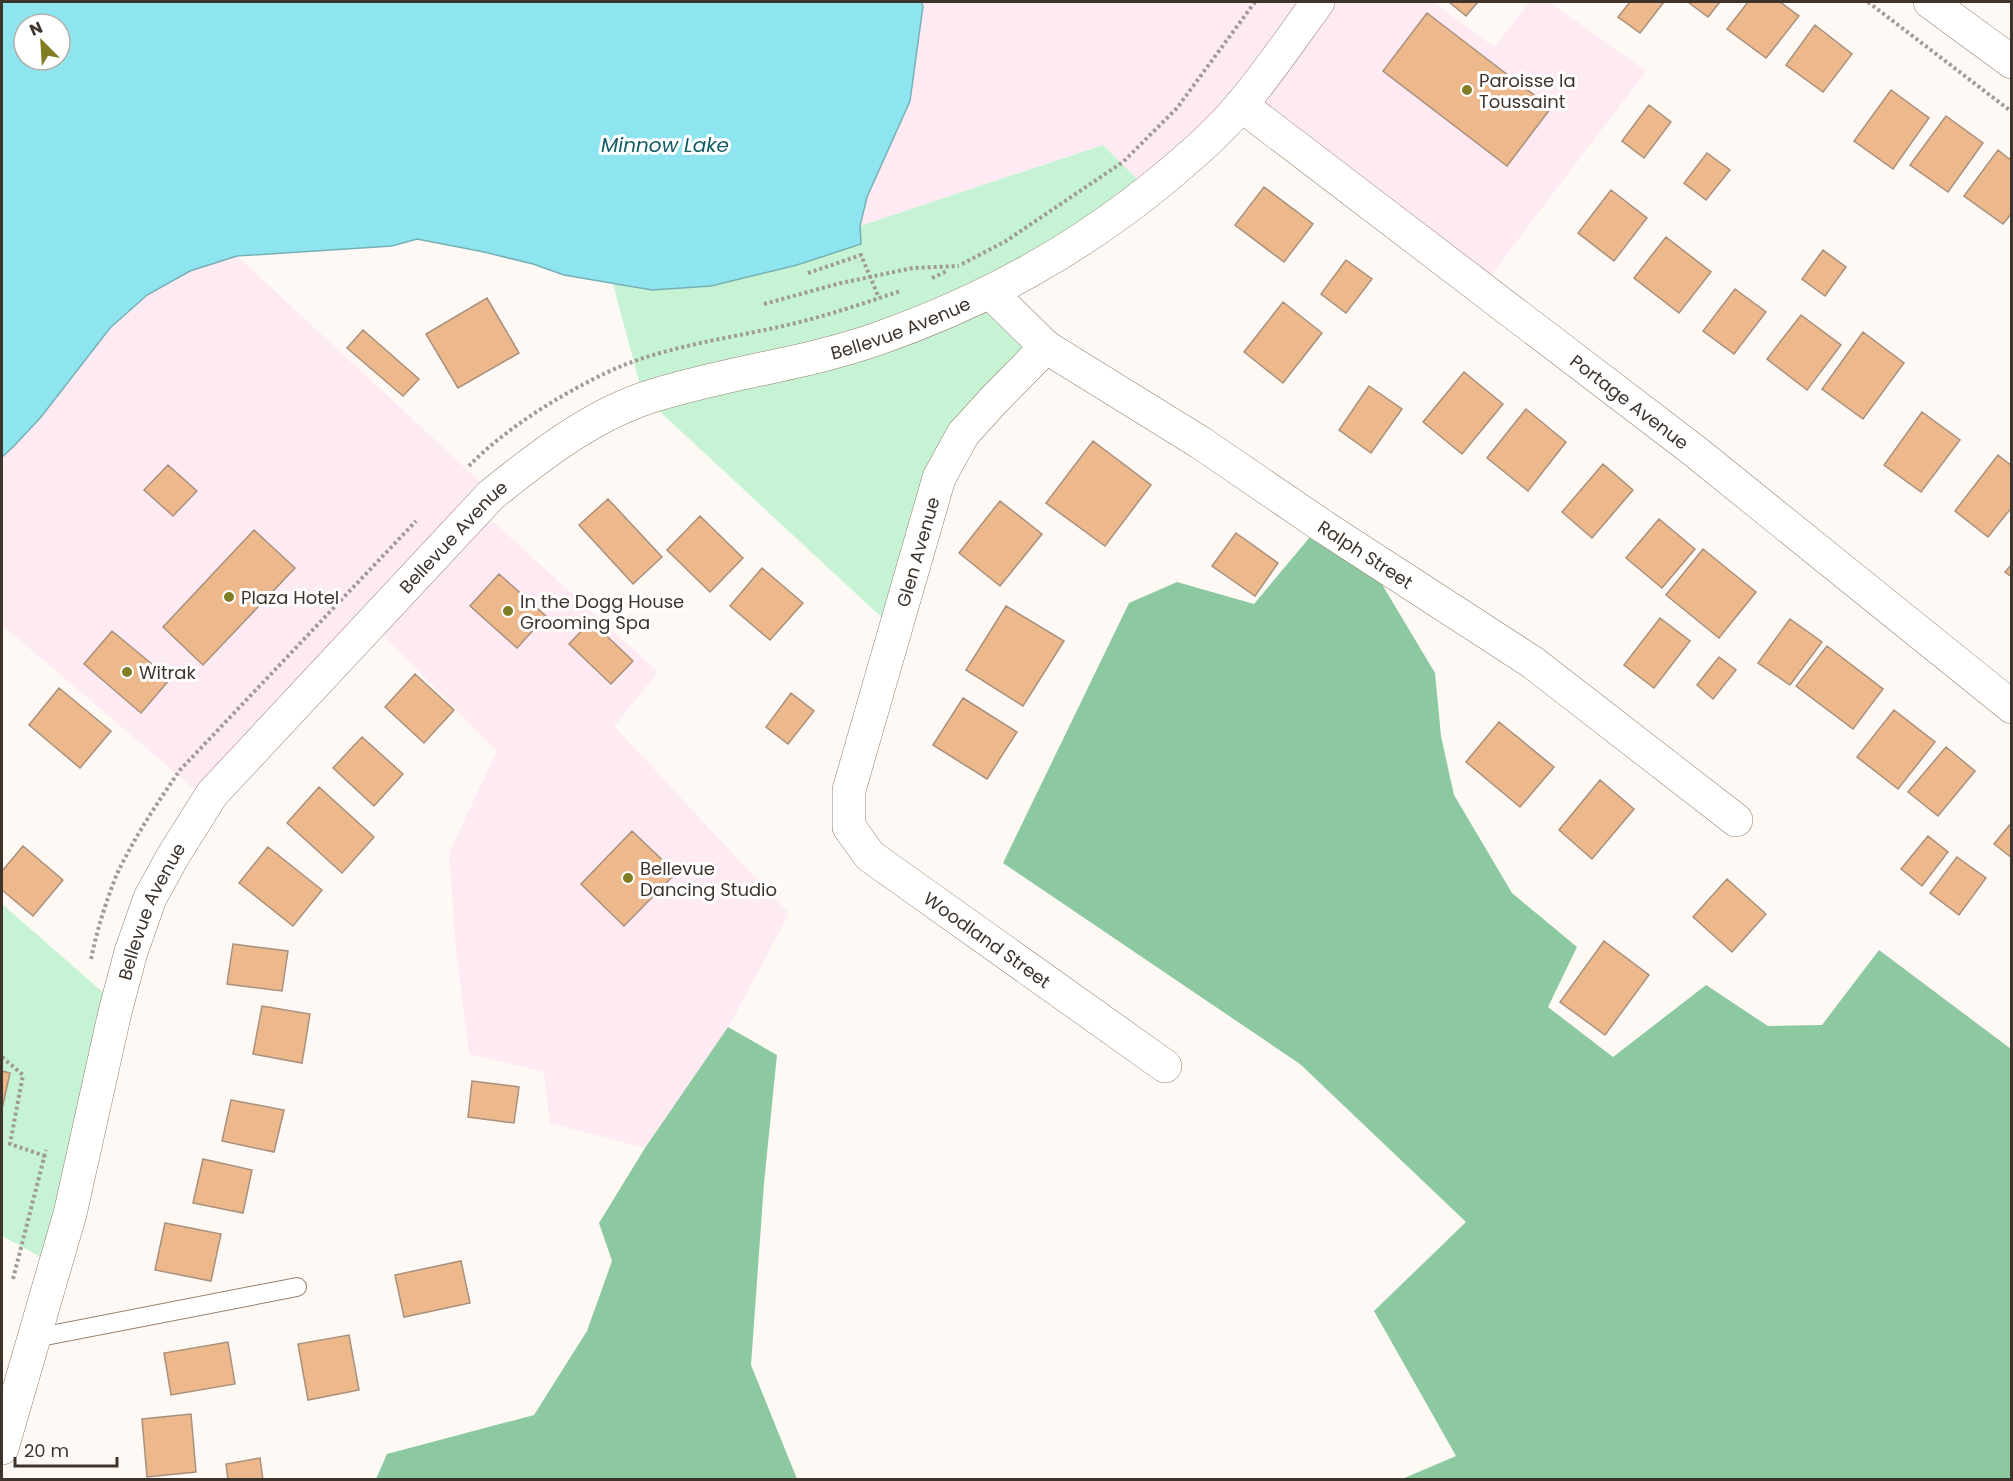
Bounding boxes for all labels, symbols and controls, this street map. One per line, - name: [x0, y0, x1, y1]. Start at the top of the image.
- north arrow: [12, 12, 72, 72]
- text: N: [26, 16, 46, 42]
- place label: Paroisse la Toussaint: [1479, 68, 1576, 114]
- marker: Paroisse la Toussaint: [1460, 83, 1474, 97]
- water label: Minnow Lake: [601, 131, 729, 159]
- street label: Bellevue Avenue: [828, 290, 974, 365]
- street label: Portage Avenue: [1565, 348, 1694, 455]
- street label: Bellevue Avenue: [393, 474, 512, 598]
- street label: Glen Avenue: [890, 494, 946, 610]
- street label: Ralph Street: [1313, 514, 1418, 594]
- place label: Plaza Hotel: [241, 585, 339, 610]
- place label: In the Dogg House Grooming Spa: [520, 589, 684, 635]
- marker: Plaza Hotel: [222, 590, 236, 604]
- marker: In the Dogg House Grooming Spa: [501, 604, 515, 618]
- place label: Witrak: [139, 660, 196, 685]
- marker: Witrak: [120, 665, 134, 679]
- street label: Bellevue Avenue: [112, 838, 191, 983]
- place label: Bellevue Dancing Studio: [640, 856, 777, 902]
- marker: Bellevue Dancing Studio: [621, 871, 635, 885]
- street label: Woodland Street: [919, 886, 1056, 993]
- scale bar: [15, 1430, 117, 1468]
- text: 20 m: [24, 1438, 69, 1463]

